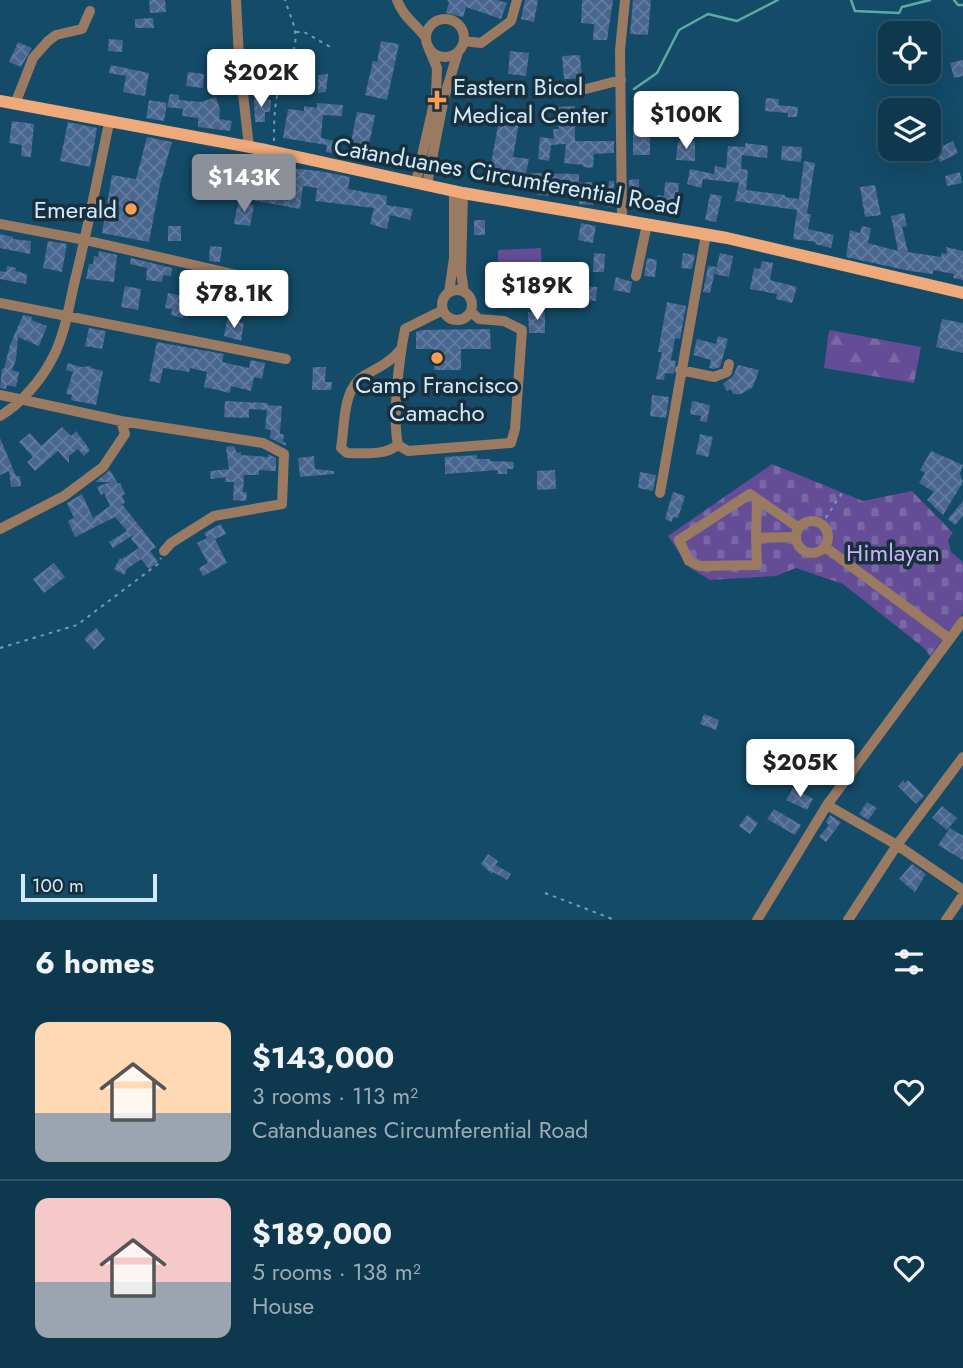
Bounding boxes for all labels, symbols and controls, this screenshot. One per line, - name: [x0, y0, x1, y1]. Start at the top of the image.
- map controls: [878, 21, 941, 161]
- button: locate: [878, 21, 941, 84]
- pin: $202K: [212, 50, 310, 109]
- text: $202K: [223, 55, 299, 89]
- place label: Eastern Bicol Medical Center: [453, 69, 609, 132]
- marker: Eastern Bicol Medical Center: [427, 90, 447, 110]
- pin: $100K: [637, 92, 735, 151]
- text: $100K: [650, 97, 722, 131]
- button: layers: [878, 98, 941, 161]
- street label: Catanduanes Circumferential Road: [331, 128, 683, 224]
- pin: $143K: [195, 154, 293, 214]
- text: $143K: [208, 160, 280, 194]
- place label: Emerald: [34, 192, 117, 227]
- marker: Emerald: [123, 201, 139, 217]
- pin: $189K: [488, 262, 586, 322]
- text: $189K: [501, 268, 573, 302]
- pin: $78.1K: [177, 270, 291, 330]
- text: $78.1K: [195, 276, 273, 310]
- marker: Camp Francisco Camacho: [429, 350, 445, 366]
- place label: Camp Francisco Camacho: [355, 367, 519, 430]
- park label: Himlayan: [846, 535, 940, 570]
- pin: $205K: [751, 740, 849, 799]
- text: $205K: [762, 745, 838, 779]
- scale bar: [21, 871, 158, 903]
- text: 100 m: [32, 872, 84, 899]
- text: 6 homes: [35, 941, 154, 984]
- icon: filters: [890, 943, 928, 981]
- text: $143,000: [252, 1036, 394, 1079]
- icon: home: [91, 1050, 175, 1134]
- icon: heart: [890, 1073, 928, 1111]
- text: 3 rooms · 113 m²: [252, 1079, 418, 1113]
- text: Catanduanes Circumferential Road: [252, 1113, 588, 1147]
- text: $189,000: [252, 1212, 392, 1255]
- icon: home: [91, 1226, 175, 1310]
- icon: heart: [890, 1249, 928, 1287]
- text: 5 rooms · 138 m²: [252, 1255, 421, 1289]
- text: House: [252, 1289, 314, 1323]

